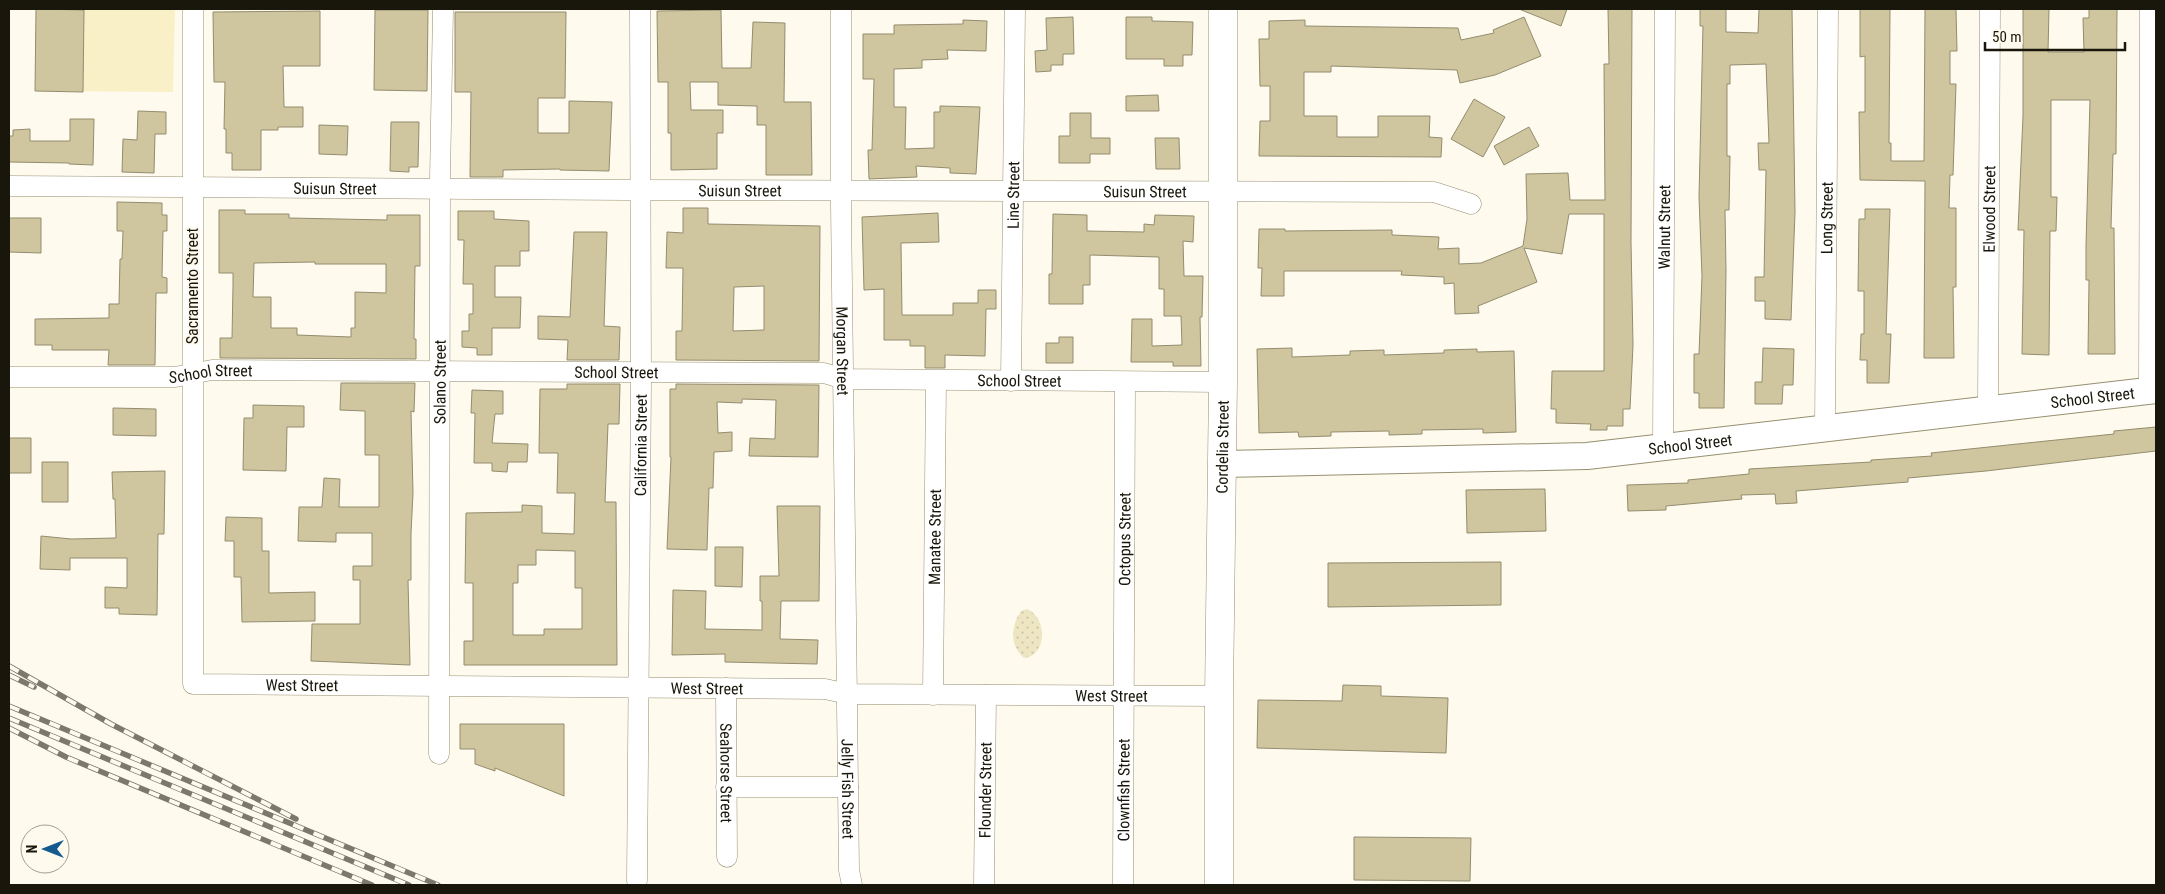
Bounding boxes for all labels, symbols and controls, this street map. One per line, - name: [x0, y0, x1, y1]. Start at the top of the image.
- scale bar: [1985, 20, 2125, 52]
- text: 50 m: [1992, 28, 2022, 46]
- street label: Line Street: [1003, 161, 1023, 229]
- street label: Elwood Street: [1979, 165, 1999, 253]
- street label: Suisun Street: [293, 178, 377, 198]
- street label: Suisun Street: [698, 181, 782, 200]
- street label: Long Street: [1817, 181, 1836, 254]
- street label: Suisun Street: [1103, 182, 1187, 201]
- street label: Walnut Street: [1654, 184, 1674, 269]
- street label: Sacramento Street: [183, 227, 202, 344]
- street label: Morgan Street: [833, 306, 853, 396]
- street label: Solano Street: [430, 339, 449, 424]
- street label: School Street: [169, 360, 253, 387]
- street label: School Street: [574, 362, 659, 382]
- street label: School Street: [977, 371, 1062, 390]
- street label: School Street: [2050, 383, 2136, 412]
- street label: California Street: [631, 394, 650, 496]
- street label: Cordelia Street: [1212, 400, 1232, 494]
- street label: School Street: [1647, 430, 1733, 458]
- street label: Manatee Street: [925, 489, 944, 585]
- street label: Octopus Street: [1115, 492, 1134, 586]
- street label: West Street: [266, 675, 339, 695]
- street label: West Street: [671, 678, 744, 698]
- street label: West Street: [1075, 686, 1148, 705]
- street label: Seahorse Street: [717, 723, 736, 823]
- street label: Clownfish Street: [1114, 738, 1133, 842]
- street label: Jelly Fish Street: [838, 739, 858, 840]
- street label: Flounder Street: [975, 741, 995, 838]
- north arrow: [20, 824, 70, 874]
- text: N: [24, 845, 40, 853]

